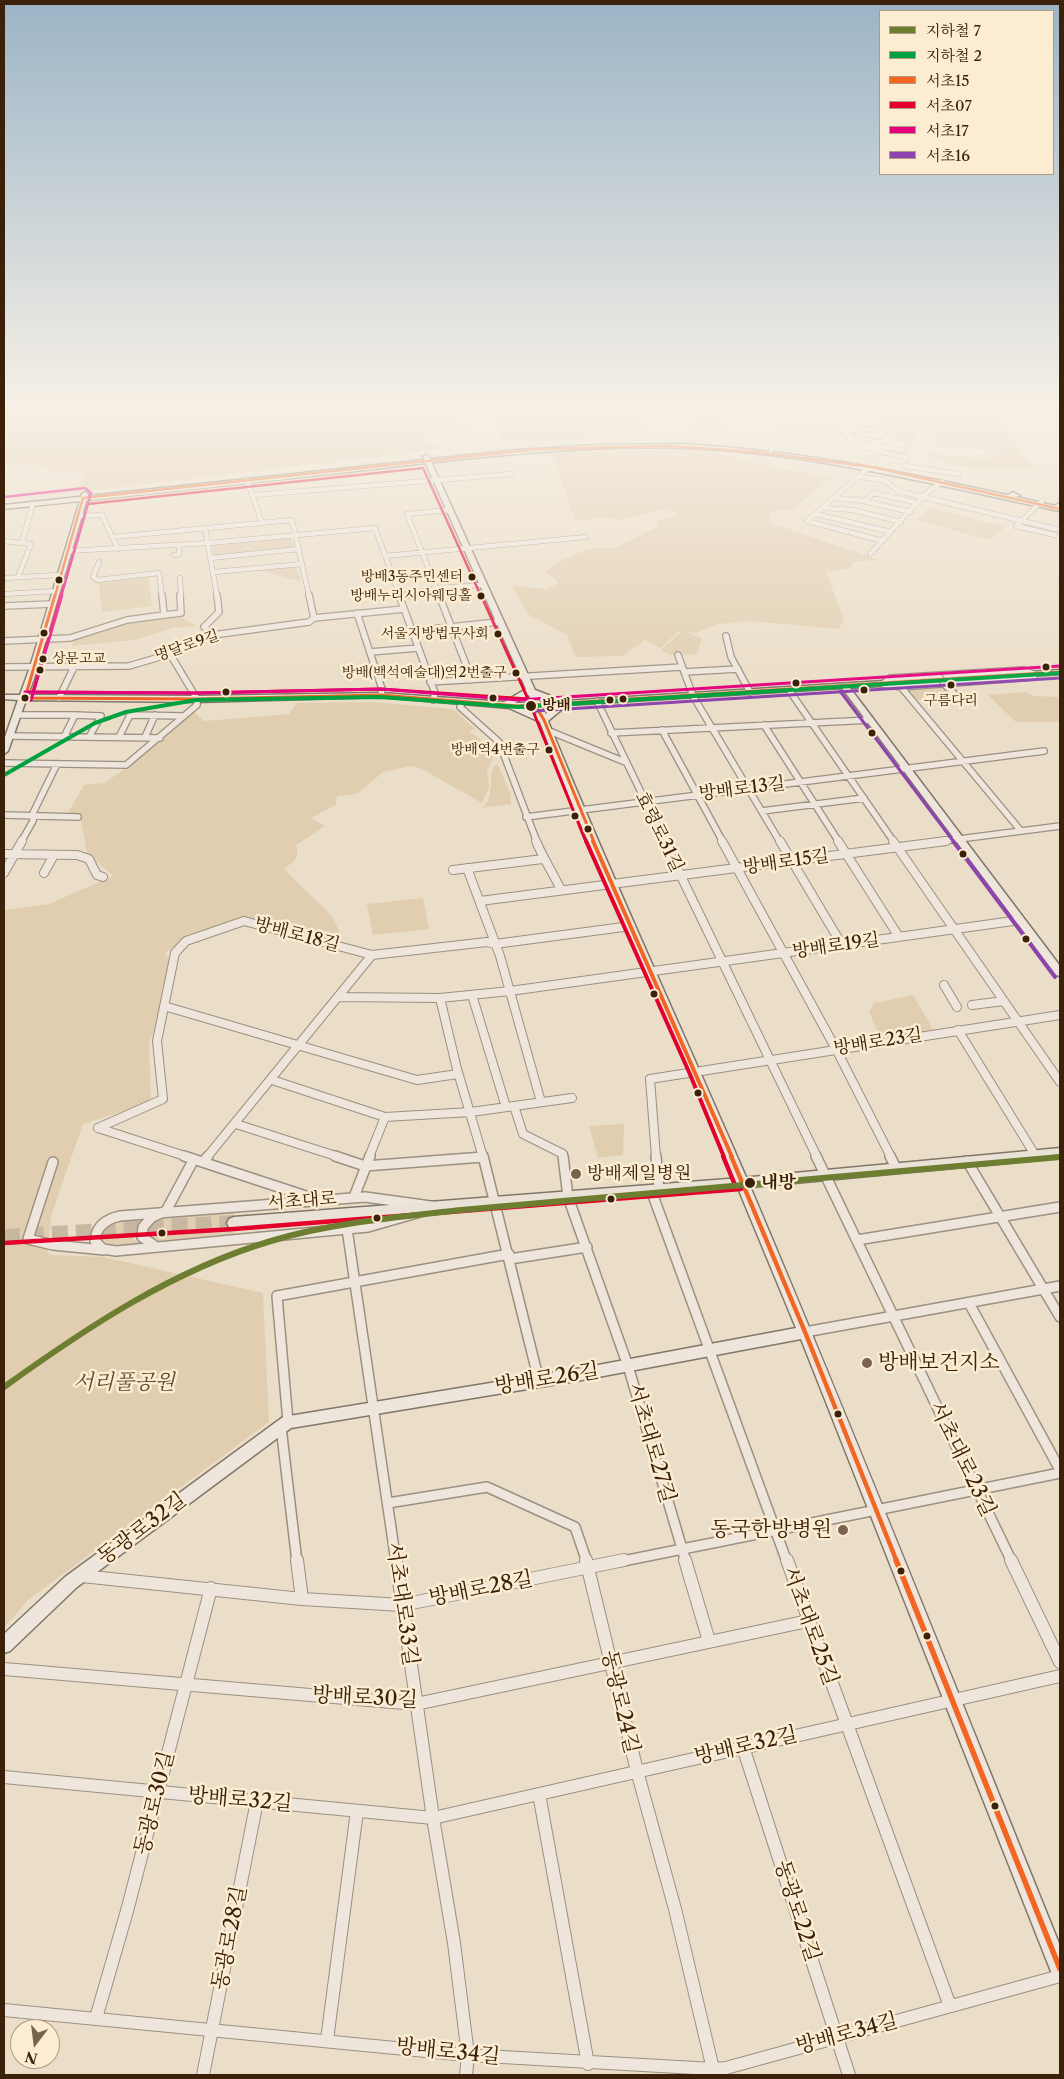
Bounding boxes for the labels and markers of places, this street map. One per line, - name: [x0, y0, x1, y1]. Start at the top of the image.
- place label: 방배3동주민센터: [361, 569, 463, 585]
- marker: 방배3동주민센터: [467, 572, 477, 582]
- unlabelled marker: [54, 575, 64, 585]
- place label: 방배누리시아웨딩홀: [350, 588, 472, 604]
- marker: 방배누리시아웨딩홀: [476, 591, 486, 601]
- place label: 서울지방법무사회: [381, 626, 489, 642]
- unlabelled marker: [39, 628, 49, 638]
- marker: 서울지방법무사회: [493, 629, 503, 639]
- place label: 상문고교: [52, 651, 106, 667]
- marker: 상문고교: [38, 654, 48, 664]
- unlabelled marker: [1041, 662, 1051, 672]
- unlabelled marker: [35, 665, 45, 675]
- place label: 방배(백석예술대)역2번출구: [342, 665, 507, 681]
- marker: 방배(백석예술대)역2번출구: [511, 668, 521, 678]
- unlabelled marker: [791, 678, 801, 688]
- marker: 구름다리: [946, 680, 956, 690]
- unlabelled marker: [859, 685, 869, 695]
- unlabelled marker: [221, 687, 231, 697]
- unlabelled marker: [20, 693, 30, 703]
- unlabelled marker: [488, 693, 498, 703]
- place label: 구름다리: [924, 693, 978, 709]
- unlabelled marker: [618, 694, 628, 704]
- unlabelled marker: [605, 695, 615, 705]
- place label: 방배: [542, 697, 571, 715]
- marker: 방배: [524, 699, 538, 713]
- unlabelled marker: [867, 728, 877, 738]
- place label: 방배역4번출구: [451, 742, 540, 758]
- marker: 방배역4번출구: [544, 745, 554, 755]
- unlabelled marker: [570, 811, 580, 821]
- unlabelled marker: [583, 824, 593, 834]
- unlabelled marker: [958, 849, 968, 859]
- unlabelled marker: [1021, 934, 1031, 944]
- unlabelled marker: [649, 989, 659, 999]
- unlabelled marker: [693, 1088, 703, 1098]
- place label: 방배제일병원: [587, 1163, 691, 1185]
- marker: 방배제일병원: [569, 1167, 583, 1181]
- place label: 내방: [761, 1172, 796, 1194]
- marker: 내방: [743, 1176, 757, 1190]
- unlabelled marker: [606, 1194, 616, 1204]
- unlabelled marker: [372, 1213, 382, 1223]
- unlabelled marker: [157, 1228, 167, 1238]
- place label: 방배보건지소: [878, 1350, 1000, 1376]
- marker: 방배보건지소: [860, 1356, 874, 1370]
- unlabelled marker: [833, 1409, 843, 1419]
- place label: 동국한방병원: [710, 1517, 832, 1543]
- marker: 동국한방병원: [836, 1523, 850, 1537]
- unlabelled marker: [896, 1566, 906, 1576]
- unlabelled marker: [922, 1631, 932, 1641]
- unlabelled marker: [990, 1801, 1000, 1811]

